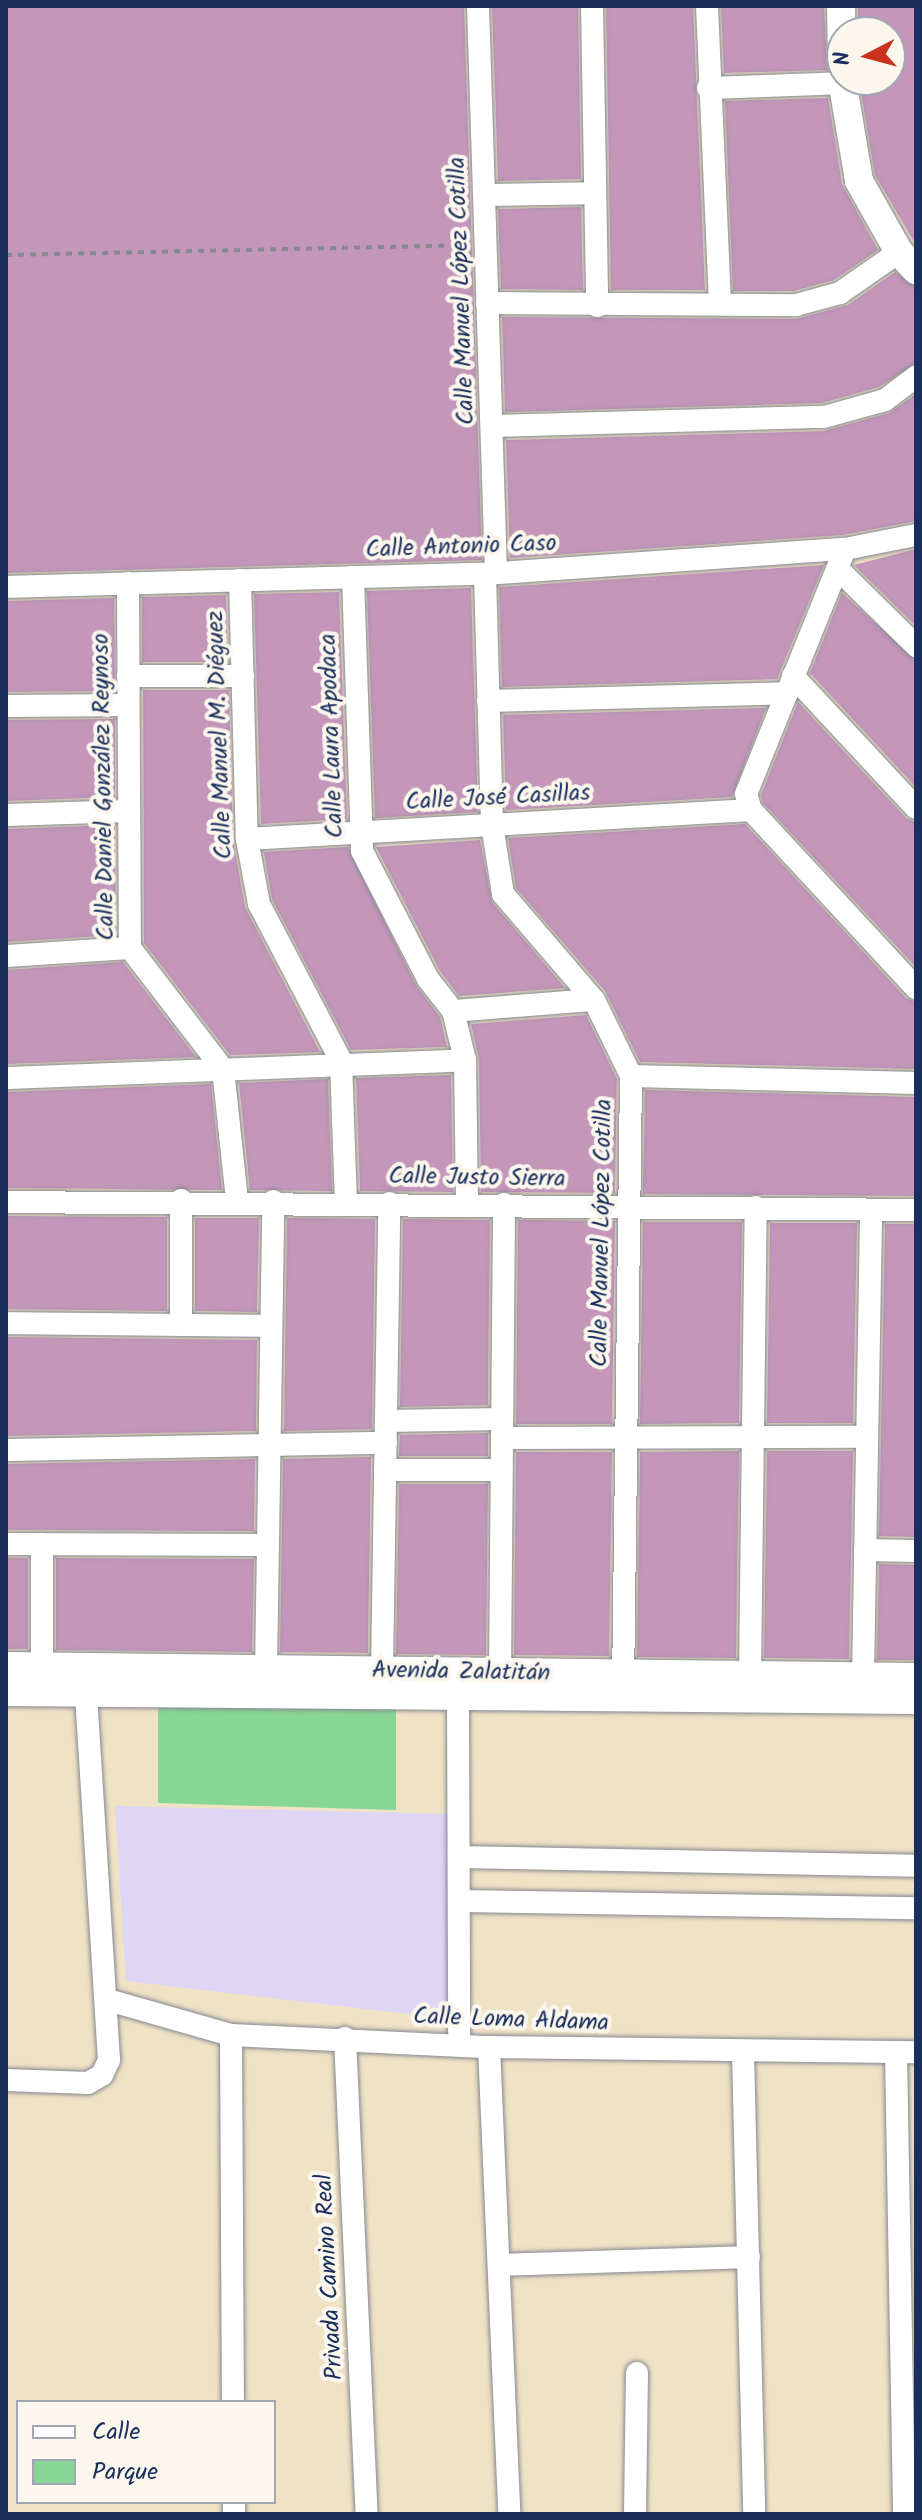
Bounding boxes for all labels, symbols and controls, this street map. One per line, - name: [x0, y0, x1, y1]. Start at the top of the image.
- north arrow: [826, 16, 906, 96]
- text: N: [825, 50, 862, 67]
- street label: Calle Manuel López Cotilla: [443, 156, 481, 426]
- street label: Calle Antonio Caso: [365, 529, 557, 565]
- street label: Calle Manuel M. Diéguez: [201, 610, 239, 860]
- street label: Calle Daniel González Reynoso: [87, 633, 121, 941]
- street label: Calle Laura Apodaca: [314, 633, 350, 839]
- street label: Calle José Casillas: [405, 779, 591, 817]
- street label: Calle Manuel López Cotilla: [585, 1099, 619, 1367]
- street label: Calle Justo Sierra: [388, 1162, 566, 1194]
- street label: Avenida Zalatitán: [371, 1656, 551, 1688]
- street label: Calle Loma Aldama: [413, 2002, 609, 2038]
- street label: Privada Camino Real: [310, 2173, 350, 2381]
- legend: [16, 2400, 276, 2504]
- text: Calle: [92, 2413, 140, 2452]
- text: Parque: [92, 2453, 158, 2492]

